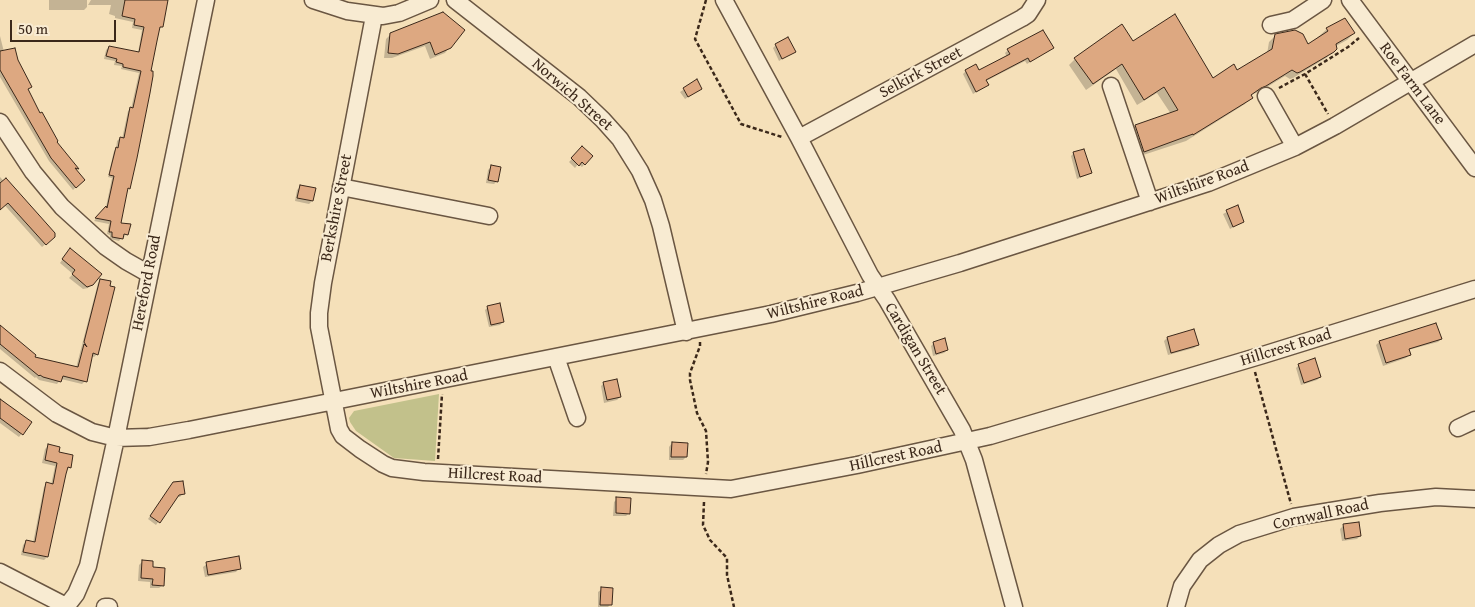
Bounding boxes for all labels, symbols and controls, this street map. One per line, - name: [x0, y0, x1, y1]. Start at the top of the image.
- scale bar: [12, 10, 119, 42]
- text: 50 m: [18, 18, 48, 39]
- street label: Roe Farm Lane: [1375, 39, 1449, 129]
- street label: Selkirk Street: [876, 43, 966, 103]
- street label: Norwich Street: [528, 55, 616, 135]
- street label: Berkshire Street: [317, 153, 357, 263]
- street label: Wiltshire Road: [1152, 157, 1252, 209]
- street label: Hereford Road: [128, 233, 166, 333]
- street label: Wiltshire Road: [765, 282, 865, 324]
- street label: Cardigan Street: [880, 299, 950, 399]
- street label: Hillcrest Road: [1238, 325, 1334, 371]
- street label: Wiltshire Road: [369, 366, 469, 404]
- street label: Hillcrest Road: [848, 438, 944, 476]
- street label: Hillcrest Road: [448, 464, 542, 488]
- street label: Cornwall Road: [1272, 496, 1370, 534]

